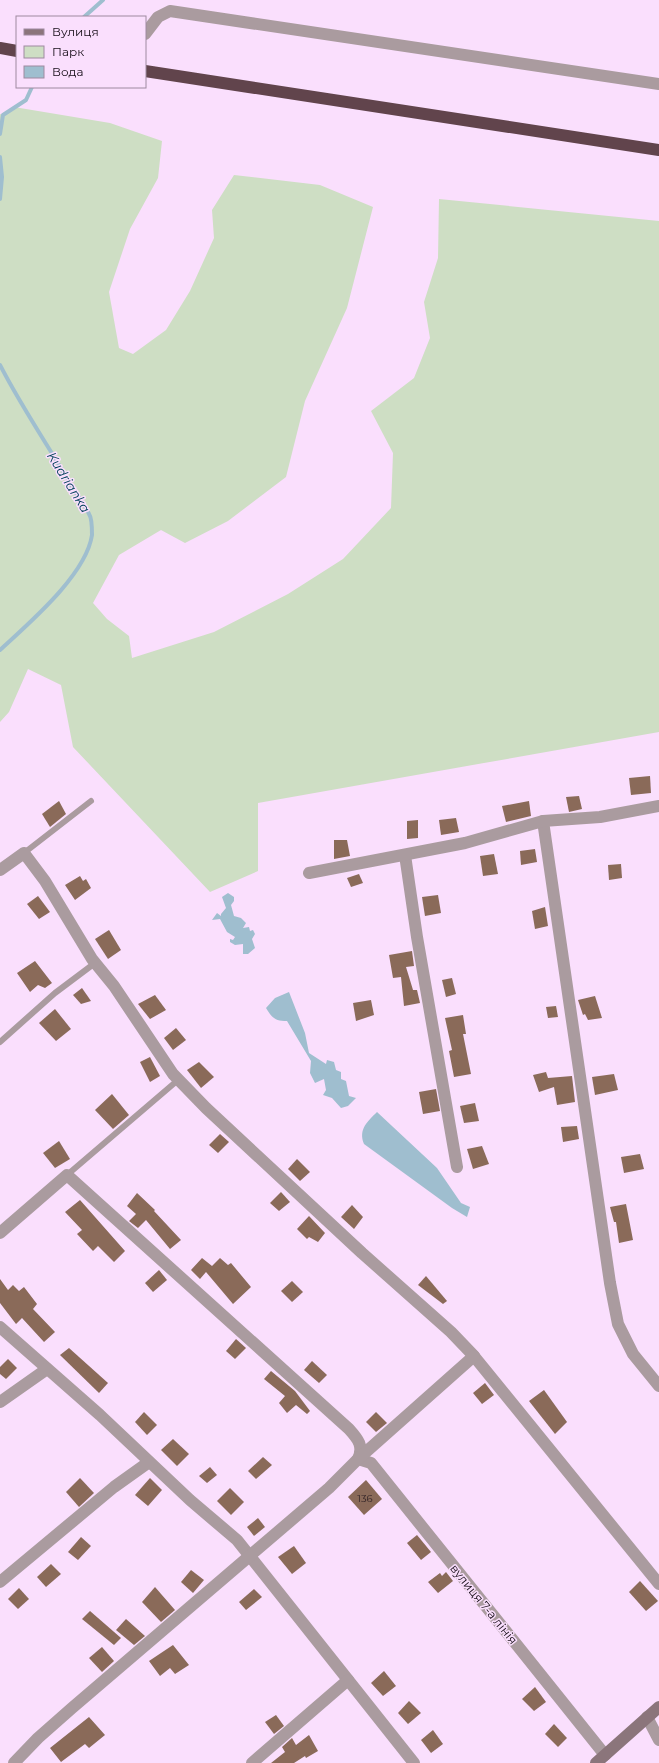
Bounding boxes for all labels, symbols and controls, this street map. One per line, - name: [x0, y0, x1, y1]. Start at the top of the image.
- legend: [16, 16, 146, 88]
- text: Вулиця: [52, 24, 99, 39]
- text: Парк: [52, 44, 84, 59]
- text: Вода: [52, 64, 83, 79]
- water label: Kudrianka: [44, 448, 94, 516]
- house number: 136: [357, 1492, 373, 1505]
- street label: вулиця 7-а лінія: [447, 1561, 521, 1647]

